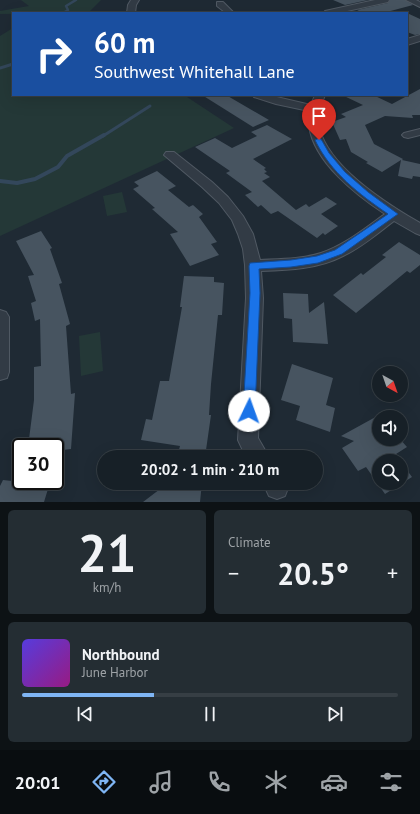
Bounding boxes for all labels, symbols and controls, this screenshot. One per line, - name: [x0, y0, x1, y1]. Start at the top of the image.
- text: 60 m: [94, 24, 155, 61]
- icon: right: [28, 28, 80, 80]
- text: Southwest Whitehall Lane: [94, 60, 295, 83]
- pin: [302, 99, 336, 140]
- icon: arrive: [308, 105, 330, 127]
- north arrow: [372, 366, 408, 402]
- map controls: [372, 366, 408, 490]
- position arrow: [228, 390, 270, 432]
- button: sound: [372, 410, 408, 446]
- speed limit sign: 30: [12, 438, 64, 490]
- button: search: [372, 454, 408, 490]
- text: 20:02 · 1 min · 210 m: [141, 460, 279, 479]
- text: 21: [78, 519, 136, 586]
- text: Climate: [228, 534, 271, 551]
- text: 20.5°: [277, 554, 349, 593]
- text: −: [228, 559, 239, 587]
- text: +: [387, 559, 398, 587]
- text: km/h: [93, 579, 121, 596]
- text: Northbound: [82, 645, 159, 664]
- text: June Harbor: [82, 664, 148, 681]
- icon: previous: [74, 703, 96, 725]
- icon: pause: [199, 703, 221, 725]
- icon: next: [324, 703, 346, 725]
- icon: directions: [90, 768, 118, 796]
- icon: music: [147, 768, 175, 796]
- icon: phone: [205, 768, 233, 796]
- icon: climate: [262, 768, 290, 796]
- icon: car: [320, 768, 348, 796]
- icon: filters: [377, 768, 405, 796]
- text: 20:01: [15, 771, 60, 794]

